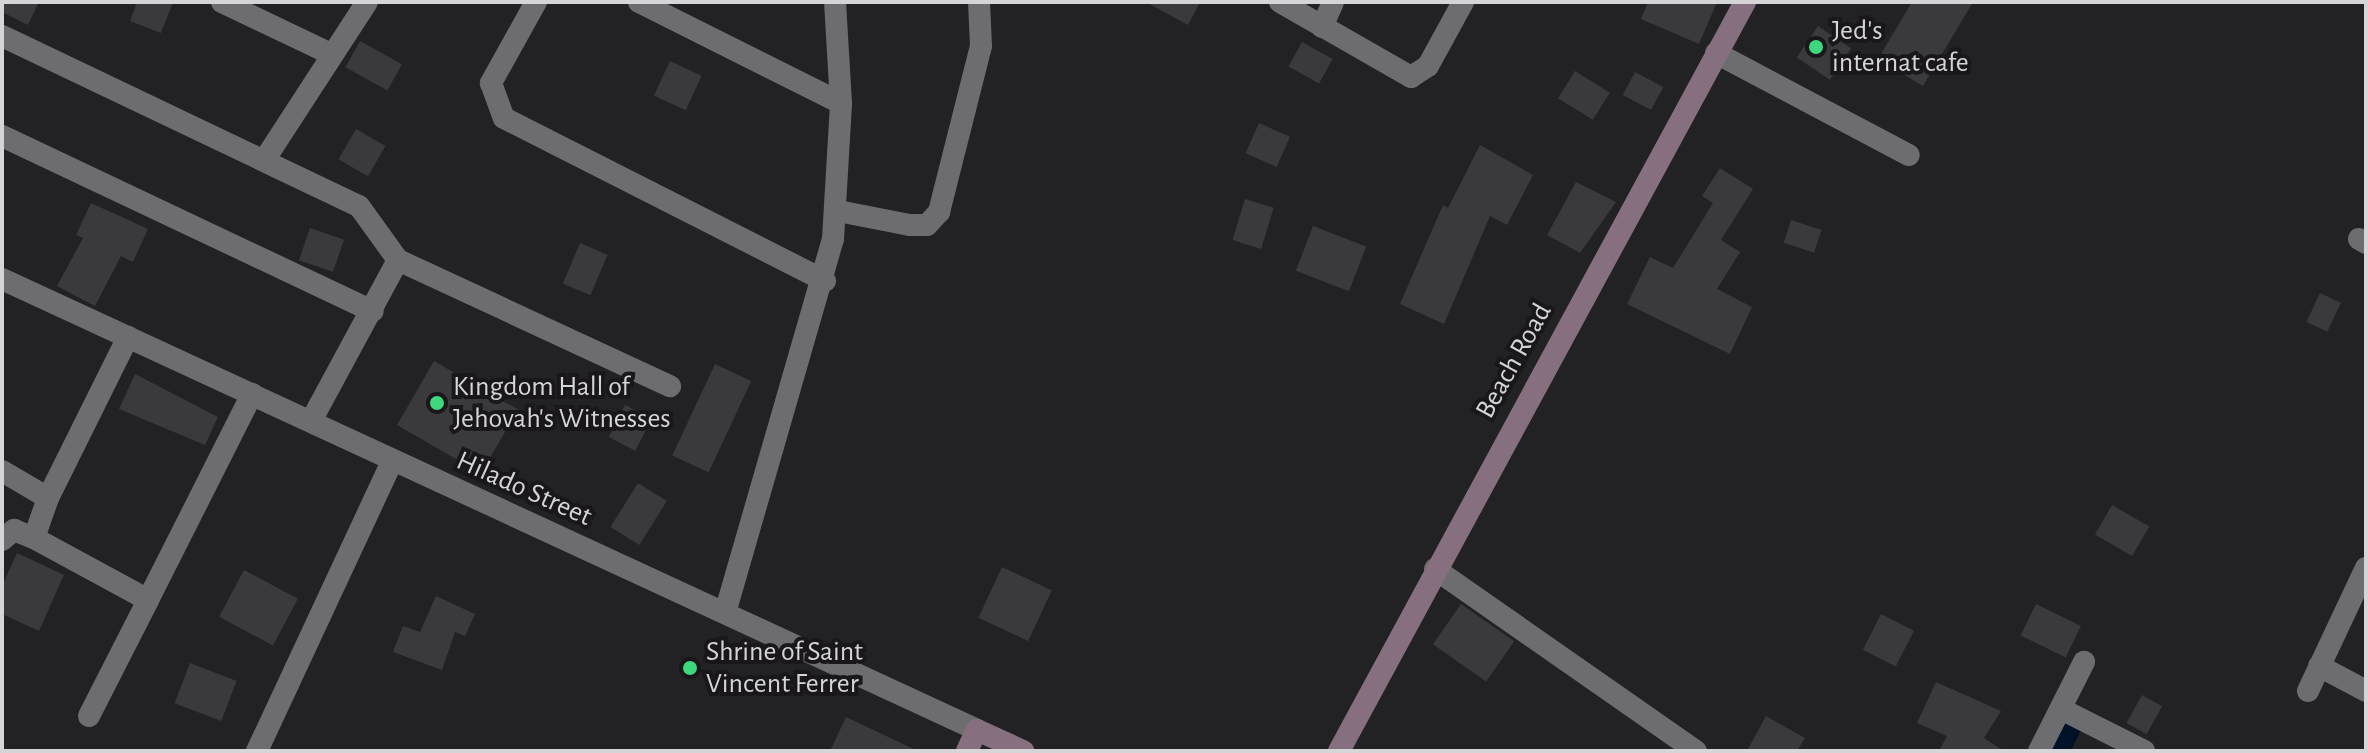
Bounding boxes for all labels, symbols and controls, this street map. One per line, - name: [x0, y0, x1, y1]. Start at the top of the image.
- place label: Jed's internat cafe: [1832, 14, 1969, 80]
- marker: Jed's internat cafe: [1807, 38, 1825, 56]
- street label: Beach Road: [1469, 298, 1559, 424]
- place label: Kingdom Hall of Jehovah's Witnesses: [453, 370, 671, 436]
- marker: Kingdom Hall of Jehovah's Witnesses: [428, 394, 446, 412]
- street label: Hilado Street: [451, 444, 597, 534]
- place label: Shrine of Saint Vincent Ferrer: [706, 635, 863, 701]
- marker: Shrine of Saint Vincent Ferrer: [681, 659, 699, 677]

